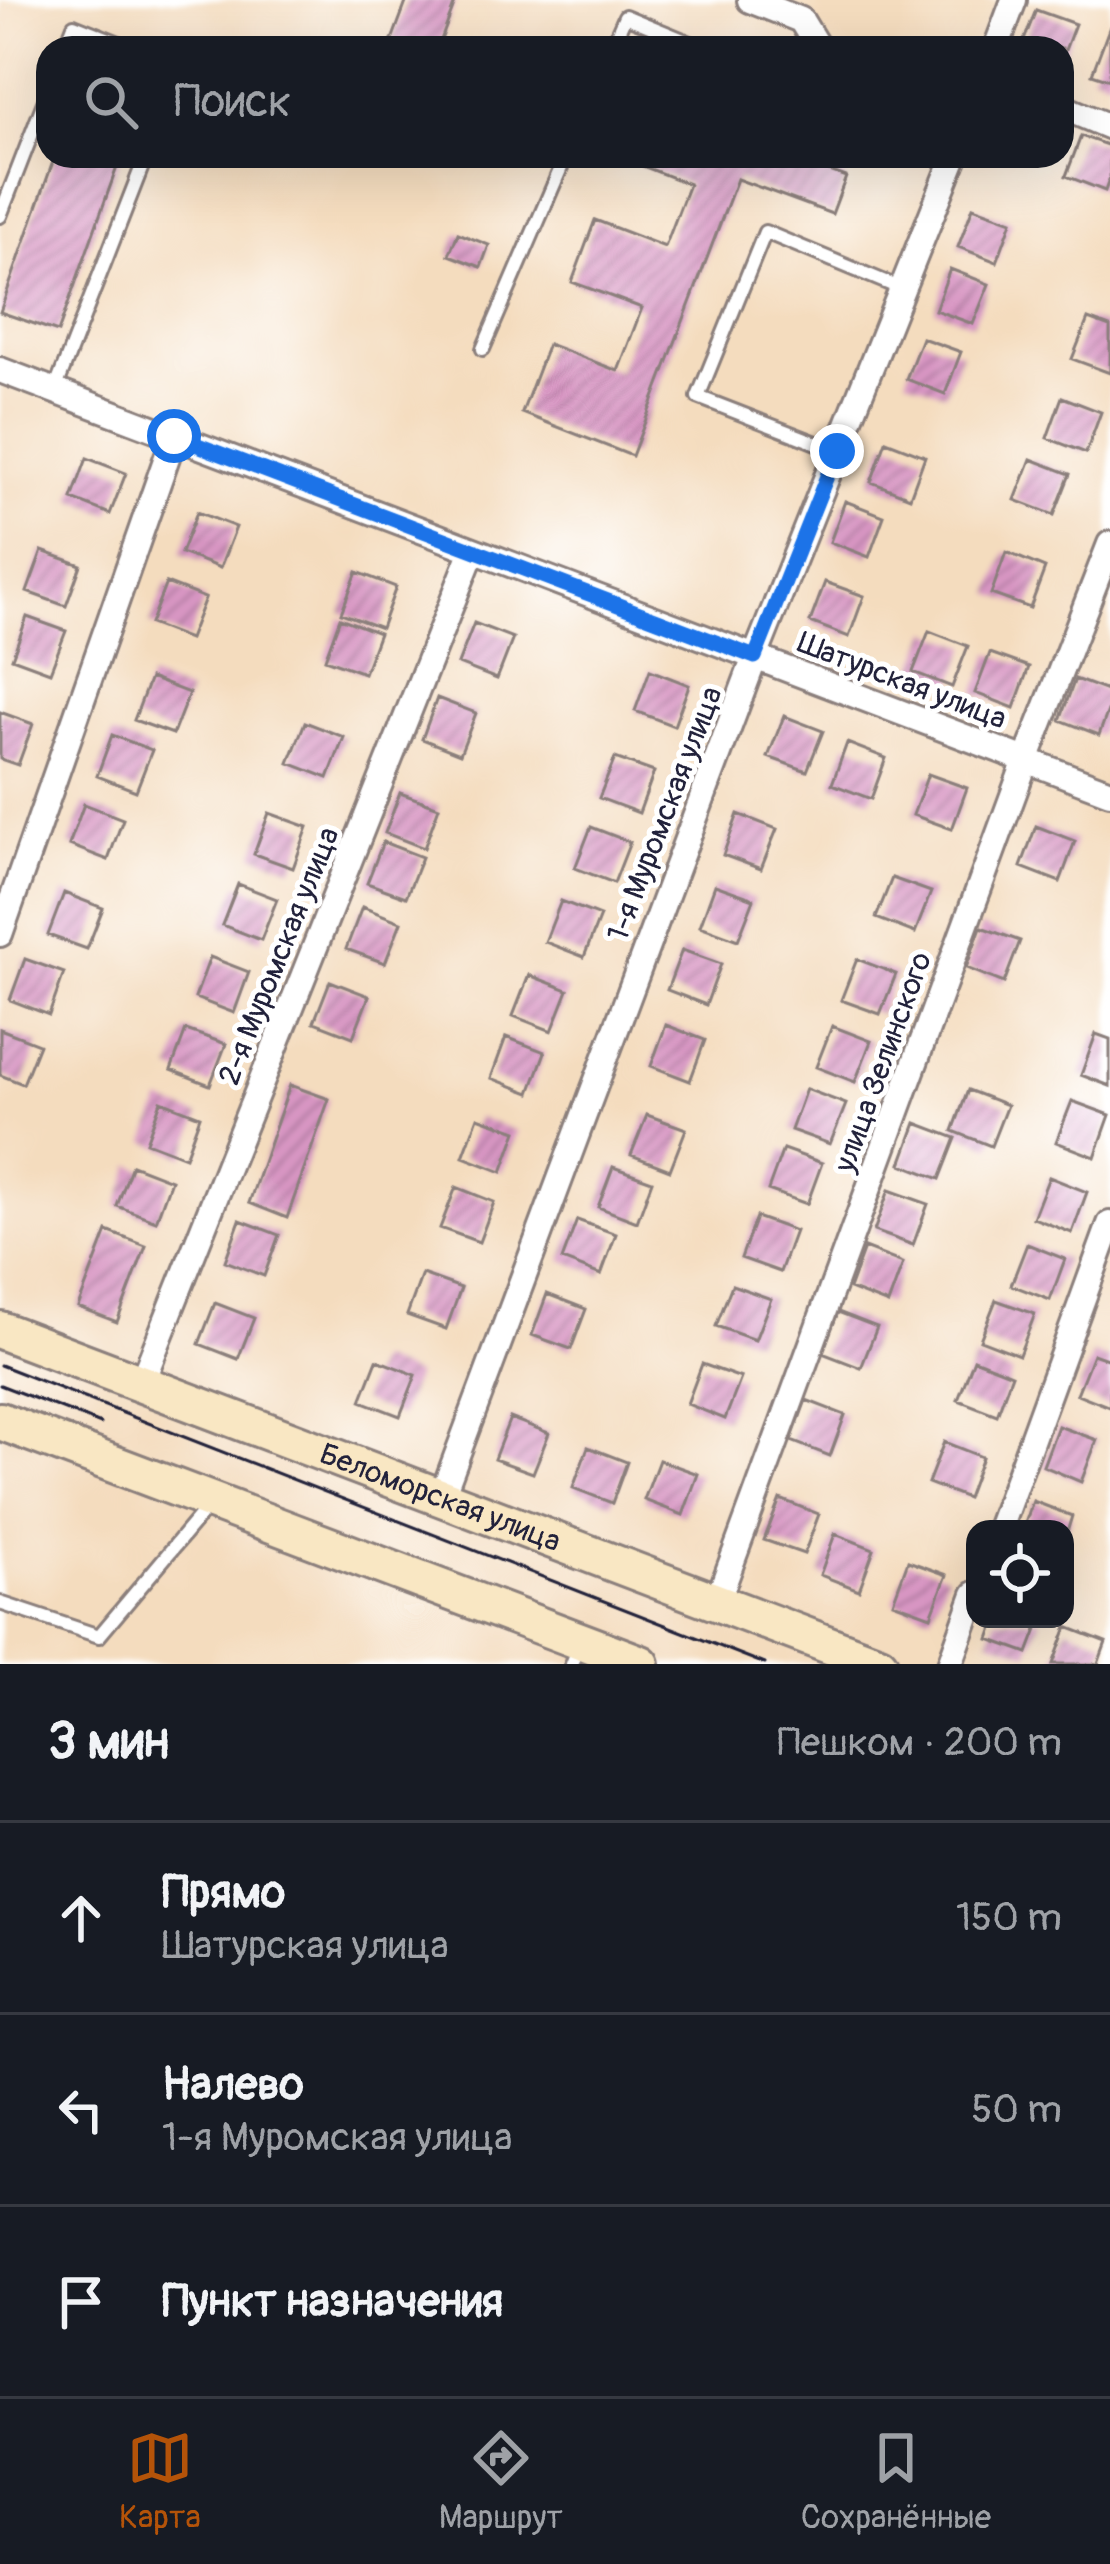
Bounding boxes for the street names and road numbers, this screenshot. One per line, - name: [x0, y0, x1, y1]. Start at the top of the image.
- street label: Шатурская улица: [792, 624, 1012, 738]
- street label: 1-я Муромская улица: [599, 682, 731, 946]
- street label: 2-я Муромская улица: [210, 822, 348, 1090]
- street label: улица Зелинского: [826, 947, 940, 1178]
- street label: Беломорская улица: [315, 1435, 566, 1560]

